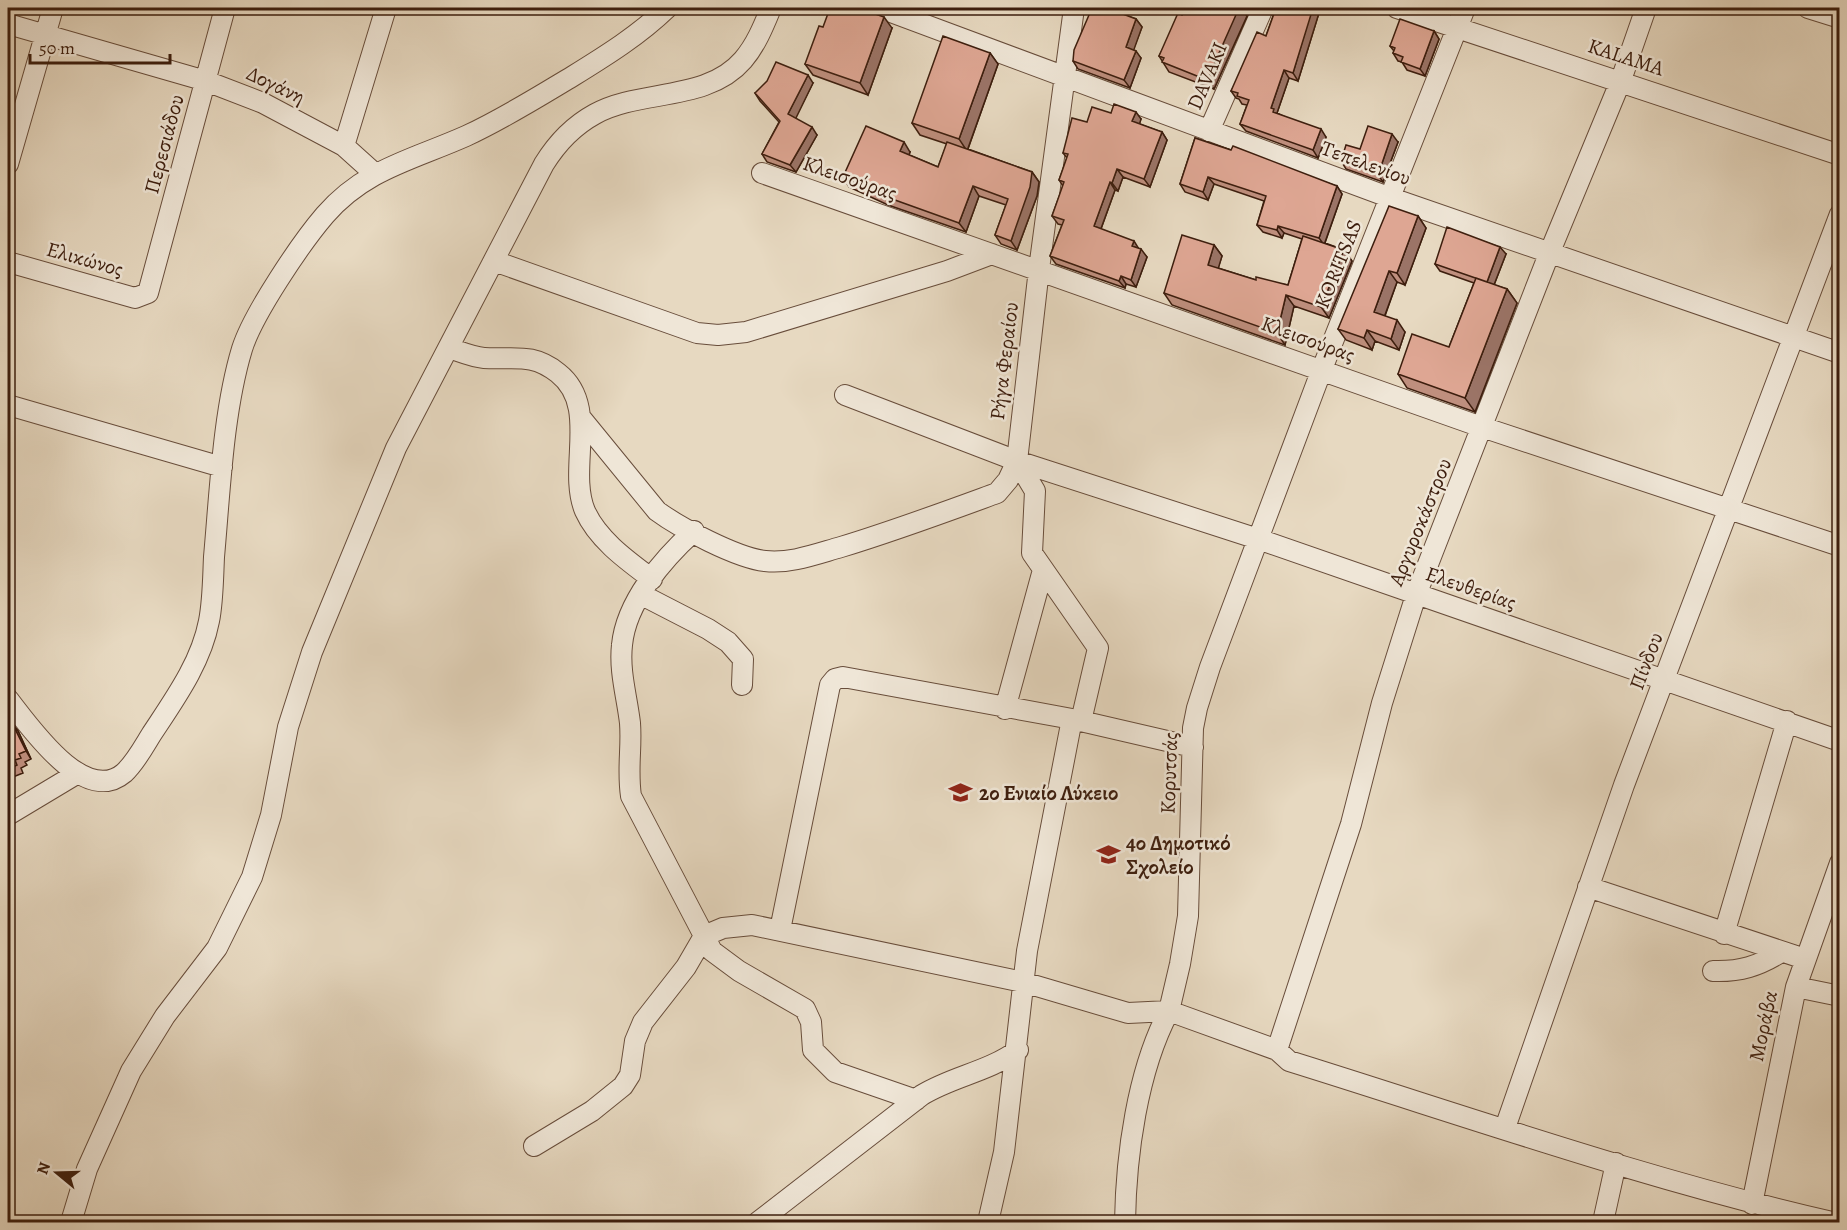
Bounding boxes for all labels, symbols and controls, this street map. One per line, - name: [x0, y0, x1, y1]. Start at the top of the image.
- scale bar: [30, 27, 170, 65]
- street label: KALAMA: [1584, 32, 1668, 83]
- text: 50 m: [39, 36, 75, 60]
- street label: DAVAKI: [1180, 38, 1234, 114]
- street label: Δογάνη: [242, 59, 310, 111]
- street label: Περεσιάδου: [137, 91, 191, 197]
- street label: Τεπελενίου: [1317, 134, 1415, 192]
- street label: Κλεισούρας: [799, 149, 901, 207]
- street label: KORITSAS: [1308, 215, 1368, 313]
- street label: Ελικώνος: [43, 235, 127, 283]
- street label: Ρήγα Φεραίου: [983, 300, 1025, 422]
- street label: Κλεισούρας: [1257, 309, 1359, 369]
- street label: Αργυροκάστρου: [1381, 454, 1458, 591]
- street label: Ελευθερίας: [1422, 559, 1520, 617]
- street label: Πίνδου: [1622, 628, 1670, 694]
- street label: Κορυτσάς: [1154, 732, 1184, 814]
- place label: 2ο Ενιαίο Λύκειο: [979, 779, 1118, 807]
- school or university icon: 2ο Ενιαίο Λύκειο: [948, 780, 974, 806]
- place label: 4ο Δημοτικό Σχολείο: [1126, 829, 1231, 881]
- school or university icon: 4ο Δημοτικό Σχολείο: [1095, 842, 1121, 868]
- street label: Μοράβα: [1742, 988, 1784, 1064]
- north arrow: [27, 1143, 87, 1203]
- text: N: [31, 1159, 56, 1178]

